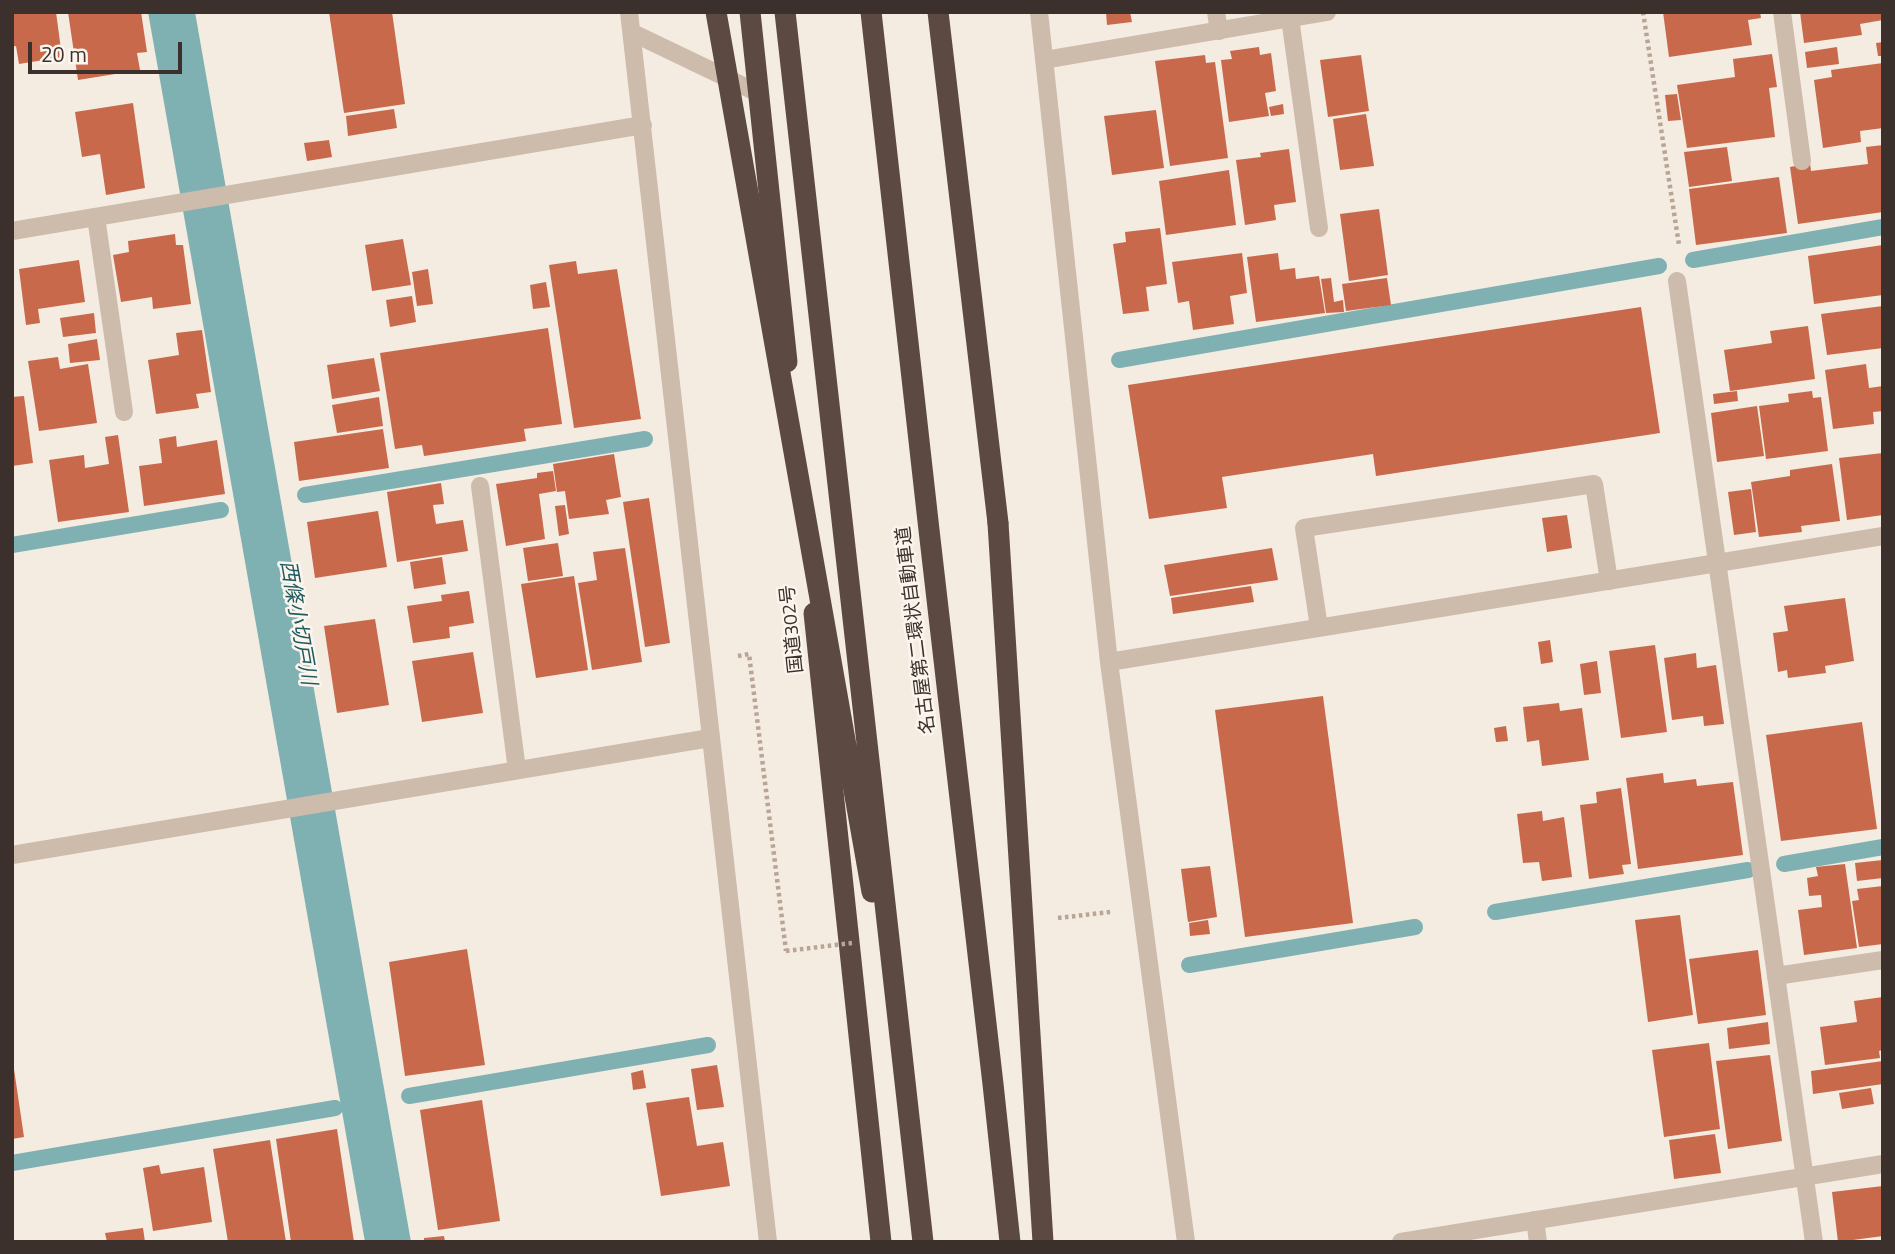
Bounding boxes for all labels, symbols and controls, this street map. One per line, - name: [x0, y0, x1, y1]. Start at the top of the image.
- scale bar: [32, 28, 186, 72]
- text: 20 m: [41, 38, 87, 70]
- street label: 名古屋第二環状自動車道: [893, 525, 941, 735]
- water label: 西條小切戸川: [274, 559, 320, 687]
- street label: 国道302号: [777, 584, 809, 674]

